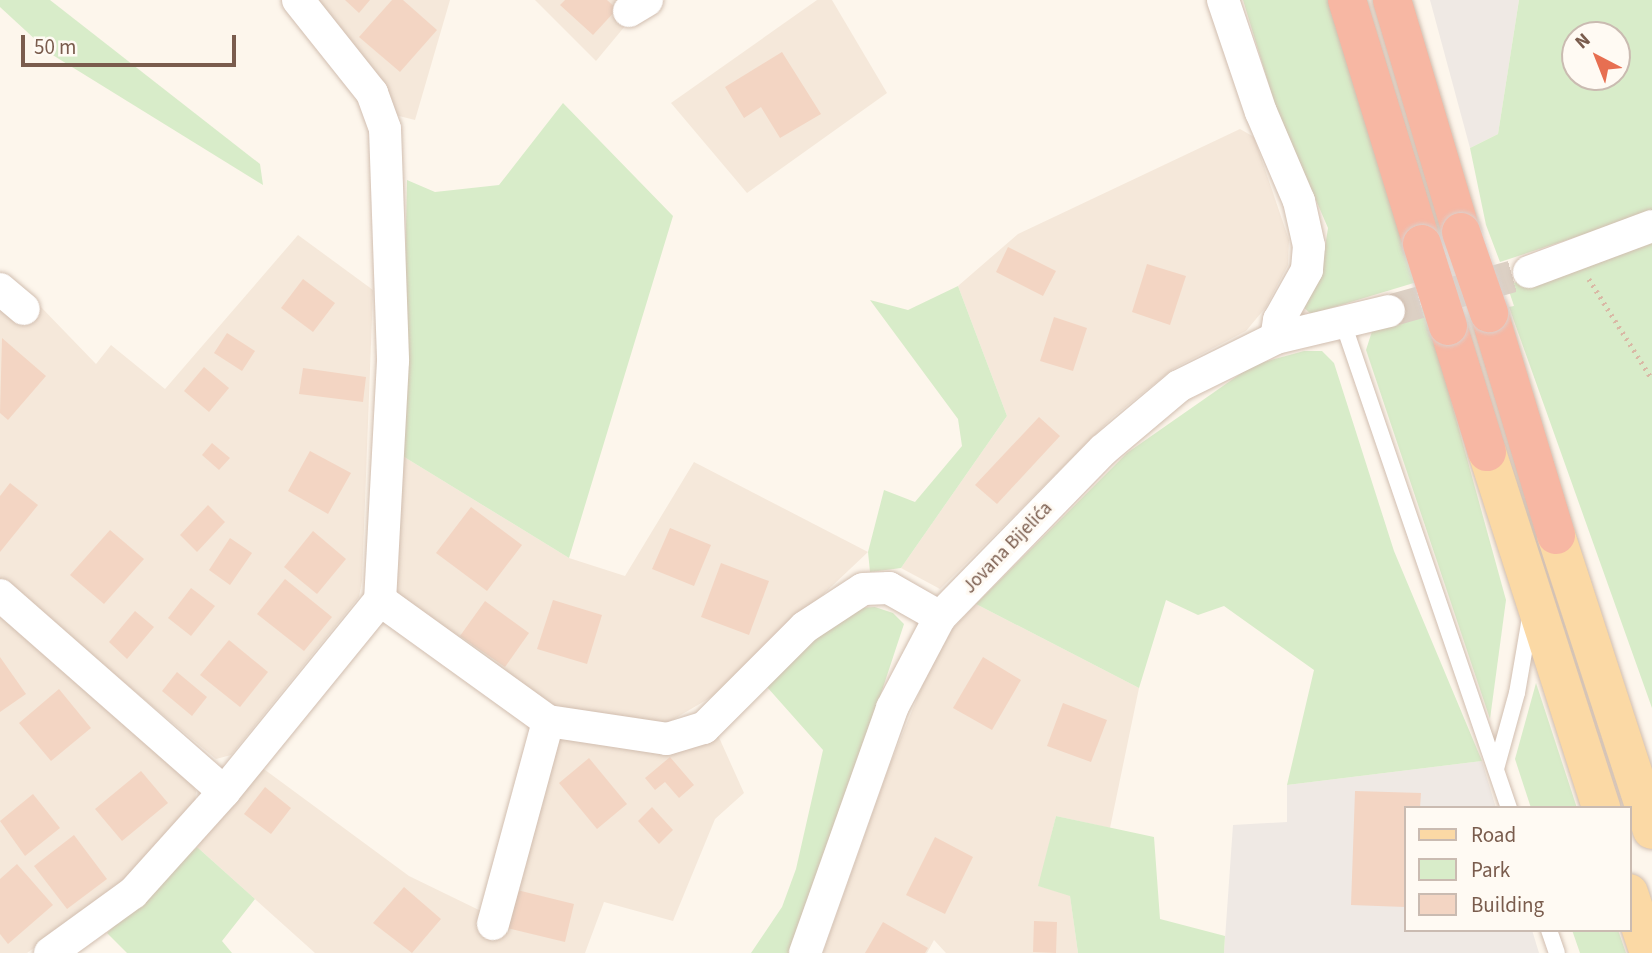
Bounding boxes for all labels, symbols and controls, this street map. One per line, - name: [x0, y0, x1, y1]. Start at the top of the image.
- scale bar: [24, 21, 240, 65]
- north arrow: [1561, 21, 1631, 91]
- text: N: [1569, 27, 1597, 56]
- text: 50 m: [34, 32, 76, 62]
- street label: Jovana Bijelića: [959, 497, 1057, 599]
- legend: [1404, 806, 1631, 932]
- text: Road: [1471, 820, 1516, 850]
- text: Park: [1471, 855, 1510, 885]
- text: Building: [1471, 890, 1544, 920]

